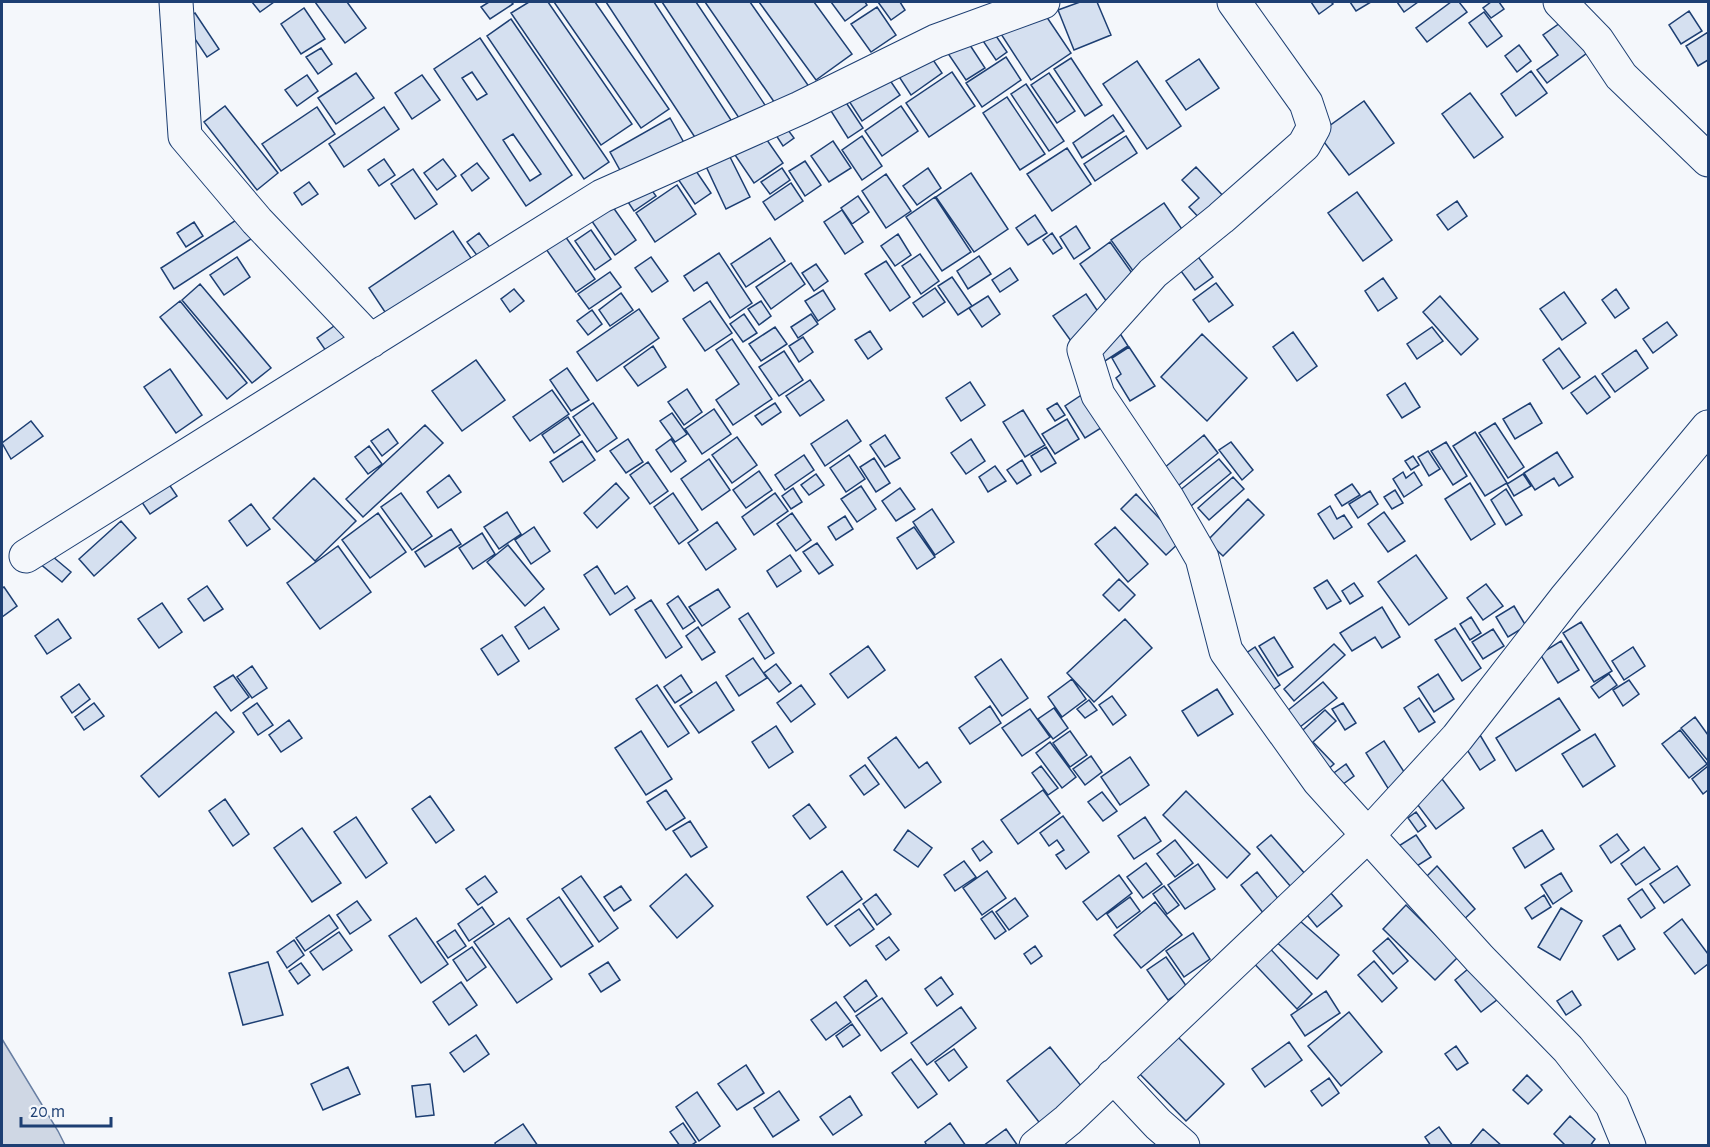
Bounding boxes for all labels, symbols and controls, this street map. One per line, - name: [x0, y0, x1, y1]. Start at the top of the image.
- scale bar: [21, 1090, 111, 1128]
- text: 20 m: [30, 1103, 65, 1121]

